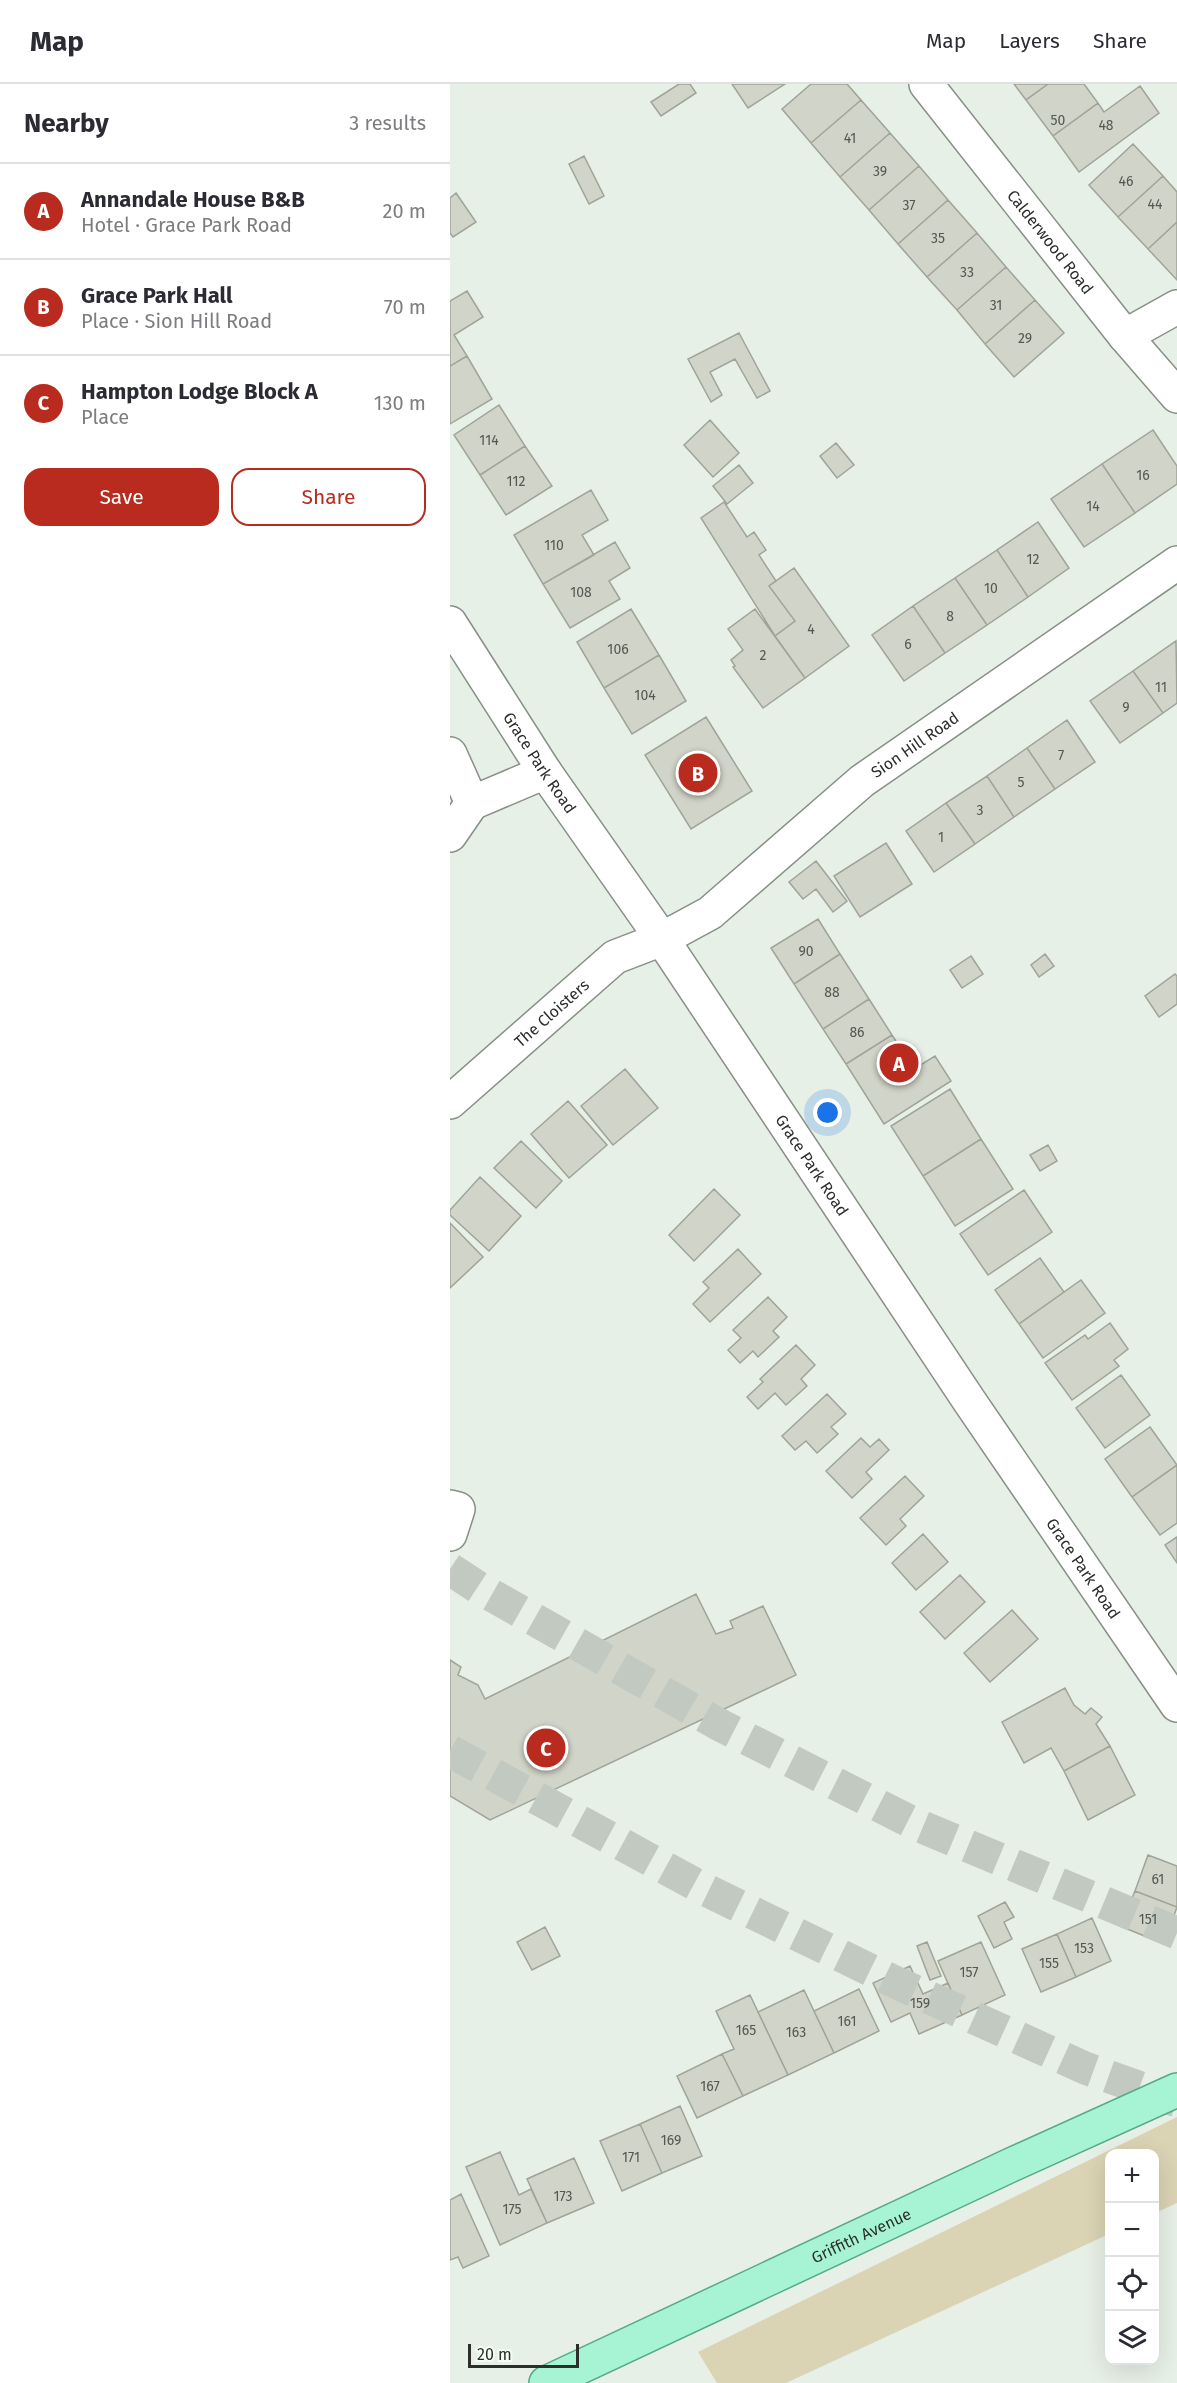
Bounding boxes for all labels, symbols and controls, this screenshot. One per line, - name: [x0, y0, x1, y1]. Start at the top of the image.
- text: Map: [30, 25, 84, 58]
- text: Map: [926, 28, 966, 54]
- text: Layers: [999, 28, 1060, 54]
- text: Share: [1093, 28, 1147, 54]
- text: Nearby: [24, 108, 109, 139]
- text: 3 results: [349, 111, 426, 135]
- house number: 50: [1051, 112, 1066, 129]
- house number: 48: [1098, 117, 1114, 134]
- house number: 41: [844, 130, 856, 147]
- house number: 39: [873, 163, 887, 180]
- house number: 46: [1119, 173, 1133, 190]
- text: Annandale House B&B: [81, 186, 305, 213]
- street label: Calderwood Road: [1003, 186, 1097, 298]
- house number: 44: [1148, 196, 1163, 213]
- house number: 37: [902, 197, 916, 214]
- text: A: [38, 199, 49, 223]
- text: 20 m: [383, 199, 426, 223]
- text: Hotel · Grace Park Road: [81, 213, 292, 237]
- house number: 35: [931, 230, 945, 247]
- house number: 33: [960, 264, 974, 281]
- text: Grace Park Hall: [81, 282, 233, 309]
- text: B: [37, 295, 50, 319]
- text: 70 m: [384, 295, 426, 319]
- house number: 31: [990, 297, 1002, 314]
- text: Place · Sion Hill Road: [81, 309, 272, 333]
- house number: 29: [1018, 330, 1032, 347]
- text: Hampton Lodge Block A: [81, 378, 318, 405]
- text: C: [38, 391, 49, 415]
- text: 130 m: [374, 391, 426, 415]
- text: Place: [81, 405, 129, 429]
- house number: 114: [479, 432, 499, 449]
- house number: 16: [1136, 467, 1150, 484]
- button: Save: [24, 468, 219, 526]
- button: Share: [231, 468, 426, 526]
- house number: 112: [507, 473, 525, 490]
- house number: 14: [1086, 498, 1100, 515]
- house number: 110: [544, 537, 564, 554]
- house number: 12: [1027, 551, 1040, 568]
- house number: 10: [984, 580, 998, 597]
- house number: 108: [570, 584, 592, 601]
- house number: 8: [946, 608, 954, 625]
- house number: 4: [807, 621, 815, 638]
- house number: 6: [904, 636, 912, 653]
- house number: 106: [607, 641, 629, 658]
- house number: 2: [760, 647, 767, 664]
- house number: 11: [1155, 679, 1167, 696]
- house number: 104: [634, 687, 656, 704]
- house number: 9: [1122, 699, 1130, 716]
- street label: Sion Hill Road: [868, 708, 962, 782]
- street label: Grace Park Road: [499, 709, 580, 817]
- house number: 7: [1058, 747, 1064, 764]
- pin: B: [678, 750, 718, 796]
- house number: 5: [1017, 774, 1025, 791]
- house number: 3: [977, 802, 984, 819]
- house number: 1: [938, 829, 944, 846]
- house number: 90: [798, 943, 814, 960]
- street label: The Cloisters: [510, 975, 593, 1051]
- house number: 88: [824, 984, 840, 1001]
- house number: 86: [849, 1024, 865, 1041]
- pin: A: [880, 1040, 918, 1086]
- your location: [813, 1098, 842, 1127]
- street label: Grace Park Road: [771, 1111, 852, 1219]
- street label: Grace Park Road: [1042, 1515, 1124, 1622]
- pin: C: [526, 1726, 566, 1770]
- house number: 61: [1152, 1871, 1164, 1888]
- house number: 151: [1139, 1911, 1157, 1928]
- house number: 153: [1074, 1940, 1094, 1957]
- house number: 155: [1039, 1955, 1059, 1972]
- house number: 157: [960, 1964, 978, 1981]
- house number: 159: [910, 1995, 930, 2012]
- house number: 161: [838, 2013, 856, 2030]
- house number: 165: [736, 2022, 756, 2039]
- house number: 163: [786, 2024, 806, 2041]
- house number: 167: [700, 2078, 720, 2095]
- house number: 169: [661, 2132, 681, 2149]
- house number: 171: [622, 2149, 640, 2166]
- map controls: [1105, 2149, 1159, 2365]
- button: +: [1105, 2149, 1159, 2203]
- house number: 173: [553, 2188, 573, 2205]
- house number: 175: [502, 2201, 522, 2218]
- button: −: [1105, 2203, 1159, 2257]
- street label: Griffith Avenue: [808, 2204, 914, 2267]
- button: locate: [1105, 2257, 1159, 2311]
- button: layers: [1105, 2311, 1159, 2365]
- scale bar: [468, 2341, 579, 2368]
- text: 20 m: [477, 2345, 512, 2364]

